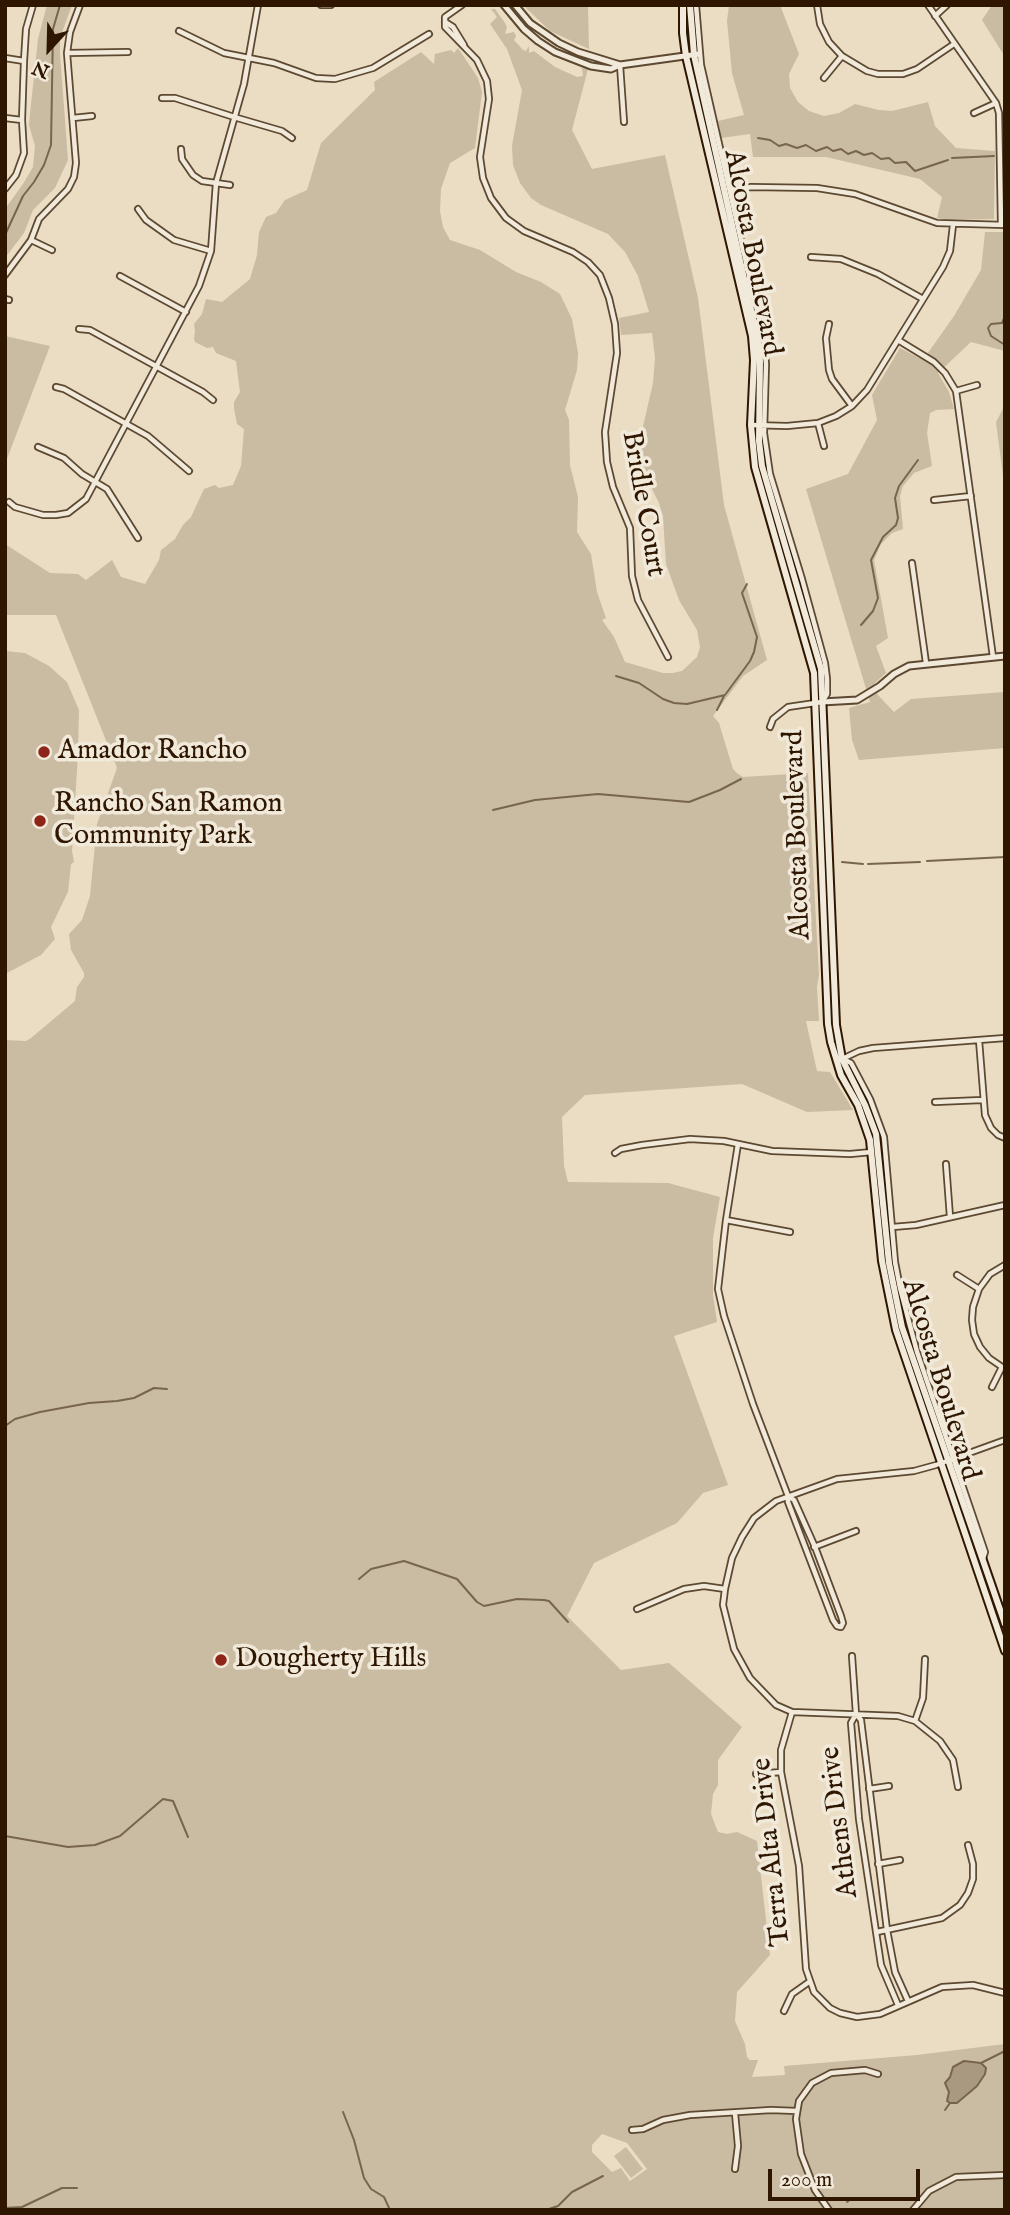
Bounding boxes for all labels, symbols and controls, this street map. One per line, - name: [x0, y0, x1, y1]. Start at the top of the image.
- north arrow: [14, 14, 84, 84]
- text: N: [29, 54, 53, 83]
- street label: Alcosta Boulevard: [715, 147, 787, 359]
- street label: Bridle Court: [613, 429, 671, 579]
- street label: Alcosta Boulevard: [779, 730, 819, 940]
- place label: Amador Rancho: [58, 735, 247, 769]
- marker: Amador Rancho: [36, 744, 52, 760]
- place label: Rancho San Ramon Community Park: [54, 788, 282, 854]
- marker: Rancho San Ramon Community Park: [32, 813, 48, 829]
- street label: Alcosta Boulevard: [892, 1275, 986, 1485]
- place label: Dougherty Hills: [235, 1643, 426, 1677]
- marker: Dougherty Hills: [213, 1652, 229, 1668]
- street label: Athens Drive: [815, 1744, 867, 1900]
- street label: Terra Alta Drive: [746, 1756, 800, 1948]
- scale bar: [772, 2156, 924, 2200]
- text: 200 m: [781, 2167, 832, 2194]

